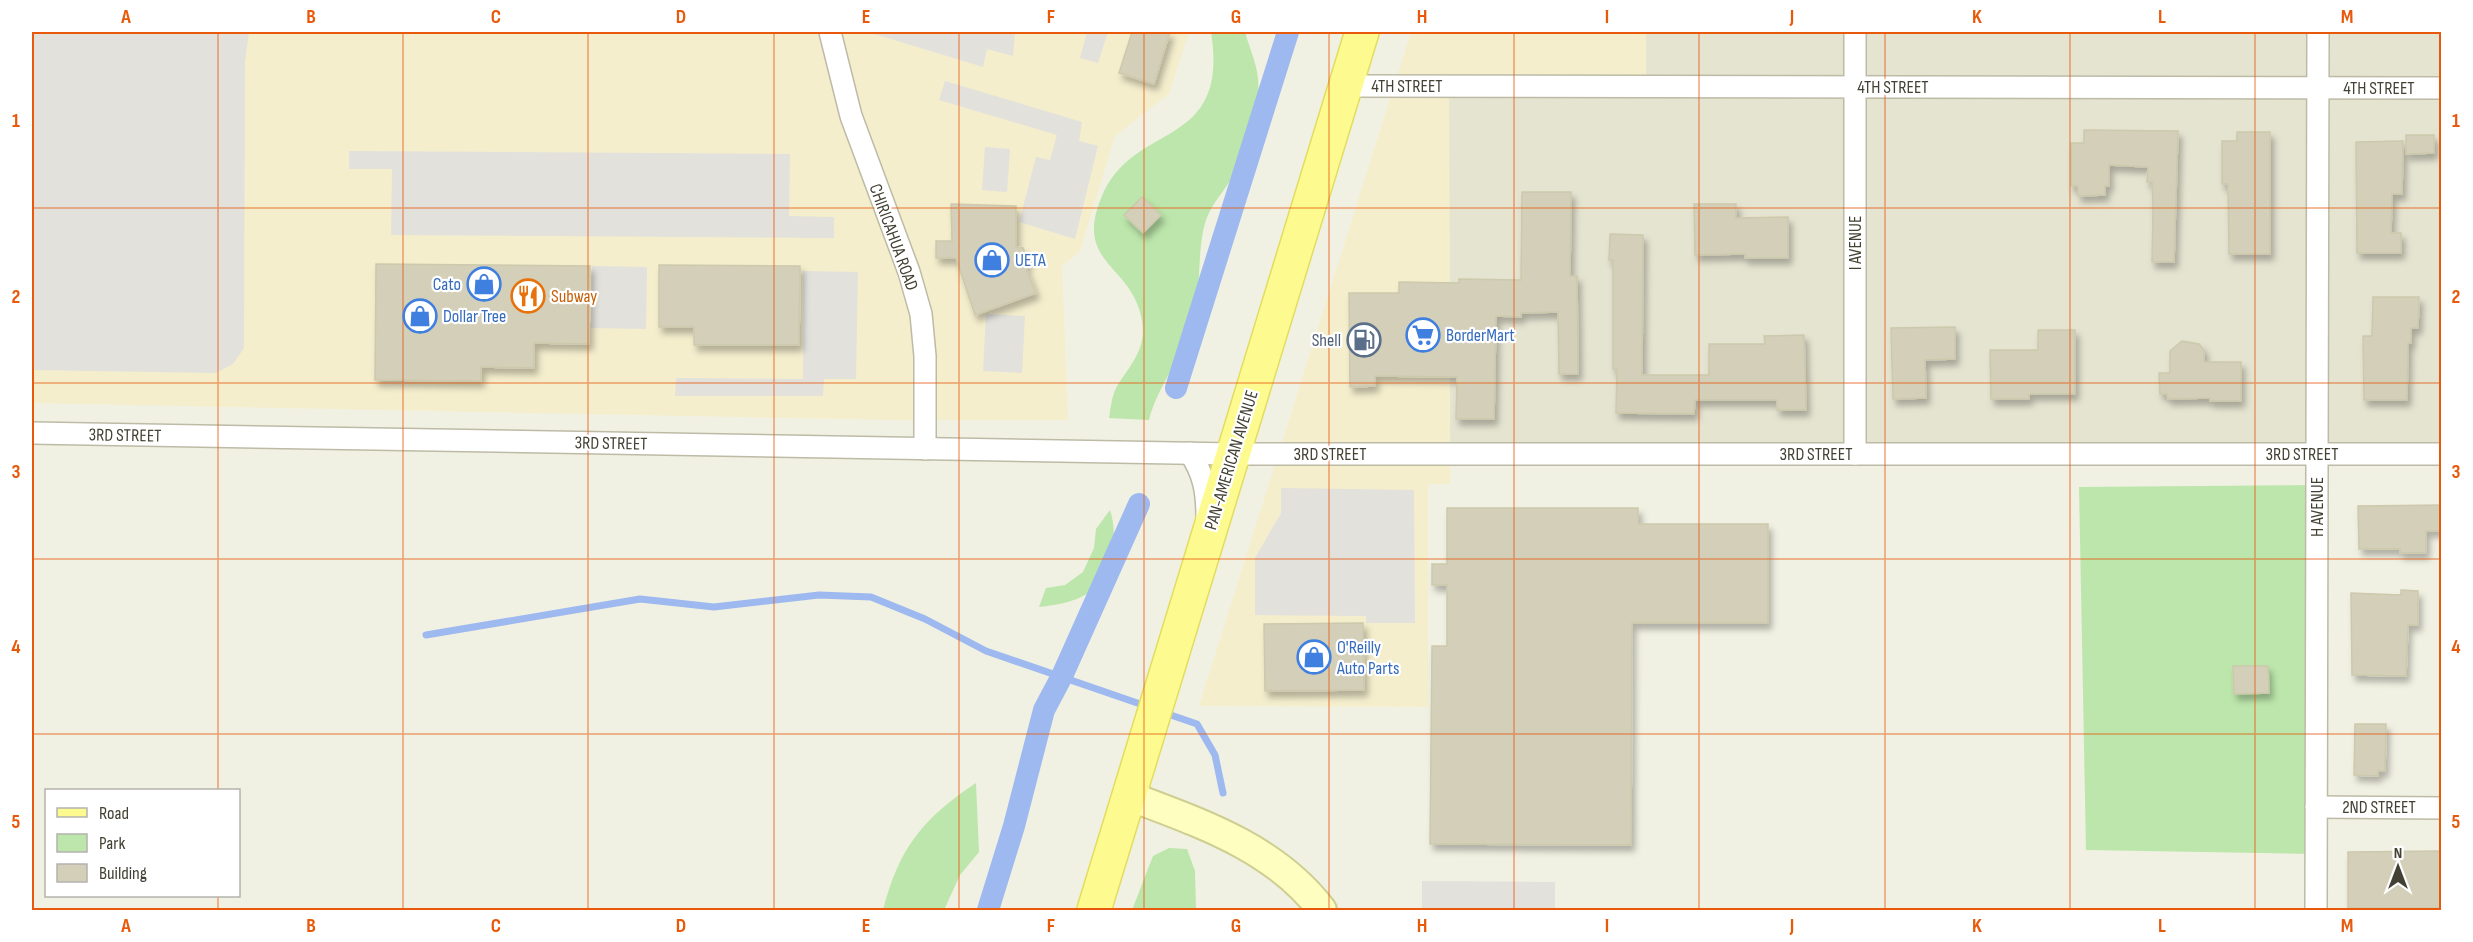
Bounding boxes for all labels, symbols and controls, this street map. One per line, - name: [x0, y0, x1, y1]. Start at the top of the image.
- text: A: [120, 5, 131, 29]
- text: B: [306, 5, 316, 29]
- text: C: [491, 5, 501, 29]
- text: D: [676, 5, 686, 29]
- text: E: [862, 5, 870, 29]
- text: F: [1047, 5, 1055, 29]
- text: G: [1231, 5, 1241, 29]
- text: H: [1417, 5, 1427, 29]
- text: I: [1605, 5, 1609, 29]
- text: J: [1789, 5, 1794, 29]
- text: K: [1972, 5, 1982, 29]
- text: L: [2158, 5, 2166, 29]
- text: M: [2341, 5, 2353, 29]
- street label: 4TH STREET: [1371, 76, 1443, 97]
- street label: 4TH STREET: [1857, 77, 1929, 98]
- street label: 4TH STREET: [2343, 78, 2415, 99]
- text: 1: [12, 109, 20, 133]
- text: 1: [2452, 109, 2460, 133]
- street label: CHIRICAHUA ROAD: [865, 181, 923, 293]
- street label: I AVENUE: [1845, 216, 1866, 270]
- shop icon: UETA: [974, 242, 1010, 278]
- place label: UETA: [1015, 250, 1046, 271]
- shop icon: Cato: [466, 266, 502, 302]
- place label: Cato: [433, 274, 461, 295]
- restaurant icon: Subway: [510, 278, 546, 314]
- text: 2: [12, 285, 20, 309]
- text: 2: [2452, 285, 2460, 309]
- place label: Subway: [551, 286, 597, 307]
- shop icon: Dollar Tree: [402, 298, 438, 334]
- place label: Dollar Tree: [443, 306, 506, 327]
- supermarket icon: BorderMart: [1405, 317, 1441, 353]
- fuel station icon: Shell: [1346, 322, 1382, 358]
- place label: BorderMart: [1446, 325, 1515, 346]
- place label: Shell: [1312, 330, 1341, 351]
- street label: PAN-AMERICAN AVENUE: [1200, 388, 1263, 532]
- street label: 3RD STREET: [88, 424, 162, 447]
- street label: 3RD STREET: [574, 432, 648, 455]
- street label: 3RD STREET: [1294, 444, 1366, 465]
- street label: 3RD STREET: [1780, 444, 1852, 465]
- street label: 3RD STREET: [2266, 444, 2338, 465]
- text: 3: [12, 460, 21, 484]
- text: 3: [2452, 460, 2461, 484]
- street label: H AVENUE: [2307, 477, 2328, 537]
- text: 4: [11, 635, 21, 659]
- text: 4: [2451, 635, 2461, 659]
- place label: O'Reilly Auto Parts: [1336, 637, 1399, 679]
- shop icon: O'Reilly Auto Parts: [1296, 639, 1332, 675]
- legend: [45, 789, 240, 897]
- street label: 2ND STREET: [2342, 797, 2416, 818]
- text: Road: [99, 803, 129, 824]
- text: 5: [12, 810, 21, 834]
- text: 5: [2452, 810, 2461, 834]
- text: Park: [99, 833, 125, 854]
- north arrow: [2368, 837, 2428, 897]
- text: N: [2394, 844, 2402, 863]
- text: Building: [99, 863, 147, 884]
- text: A: [120, 914, 131, 938]
- text: B: [306, 914, 316, 938]
- text: C: [491, 914, 501, 938]
- text: D: [676, 914, 686, 938]
- text: E: [862, 914, 870, 938]
- text: F: [1047, 914, 1055, 938]
- text: G: [1231, 914, 1241, 938]
- text: H: [1417, 914, 1427, 938]
- text: I: [1605, 914, 1609, 938]
- text: J: [1789, 914, 1794, 938]
- text: K: [1972, 914, 1982, 938]
- text: L: [2158, 914, 2166, 938]
- text: M: [2341, 914, 2353, 938]

